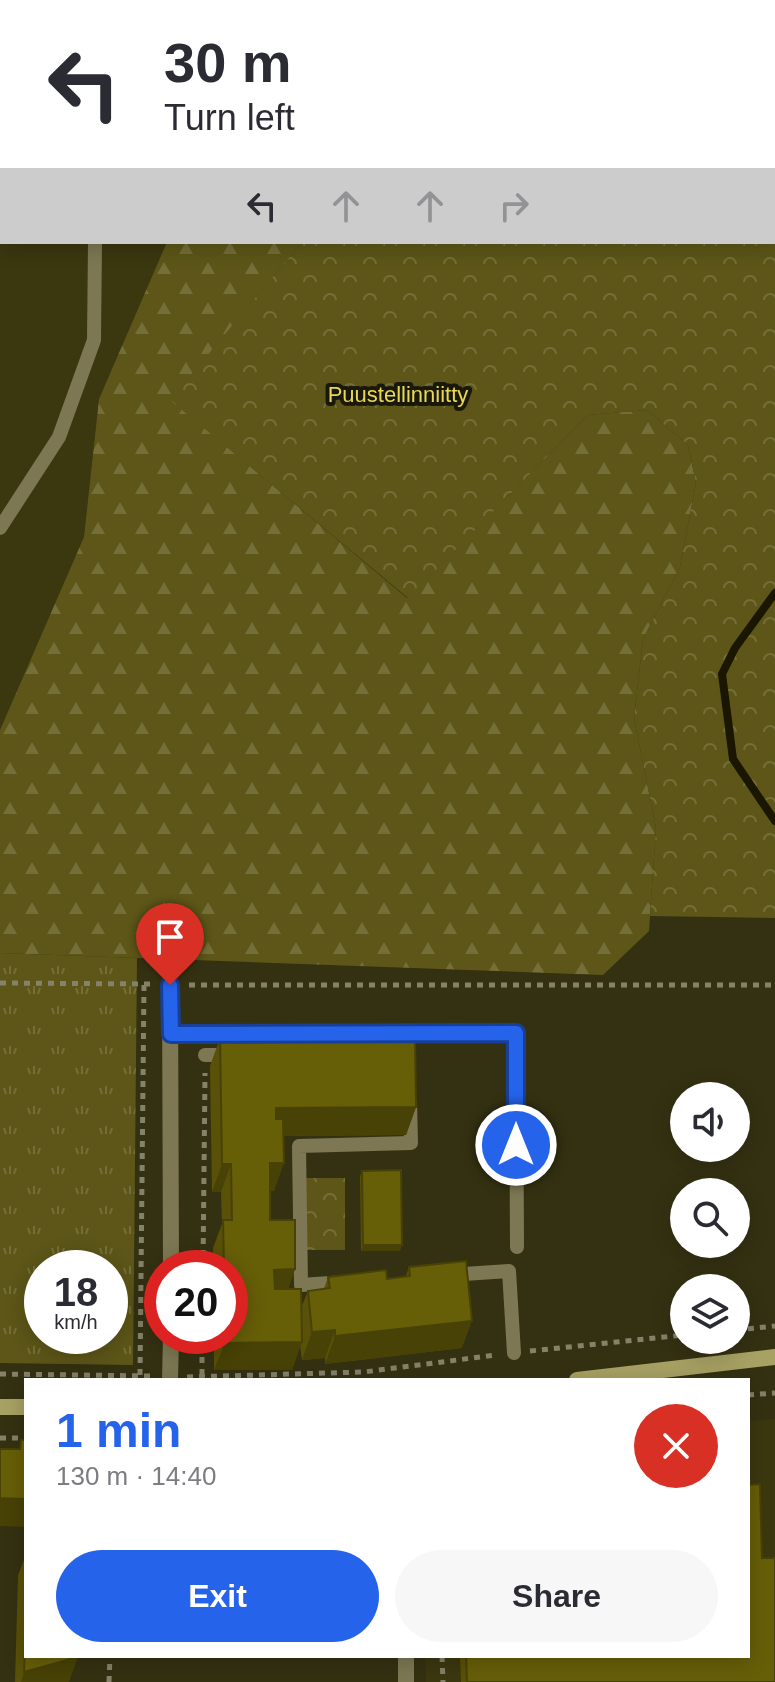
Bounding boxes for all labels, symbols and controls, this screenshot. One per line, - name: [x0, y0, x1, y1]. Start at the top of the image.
- text: 30 m: [164, 31, 292, 94]
- icon: left: [32, 32, 136, 136]
- text: Turn left: [164, 97, 295, 138]
- icon: left: [240, 184, 284, 228]
- icon: ahead: [324, 184, 368, 228]
- icon: ahead: [408, 184, 452, 228]
- icon: right: [492, 184, 536, 228]
- park label: Puustellinniitty: [328, 382, 468, 407]
- pin: [136, 903, 204, 985]
- icon: arrive: [148, 915, 192, 959]
- map controls: [670, 1082, 750, 1354]
- button: sound: [670, 1082, 750, 1162]
- position arrow: [474, 1103, 558, 1187]
- button: search: [670, 1178, 750, 1258]
- speed limit sign: 20: [144, 1250, 248, 1354]
- text: 18: [54, 1270, 98, 1314]
- button: layers: [670, 1274, 750, 1354]
- text: km/h: [54, 1311, 98, 1333]
- text: 1 min: [56, 1404, 181, 1457]
- button: close: [634, 1404, 718, 1488]
- text: 130 m · 14:40: [56, 1461, 216, 1491]
- button: Exit: [56, 1550, 379, 1642]
- button: Share: [395, 1550, 718, 1642]

